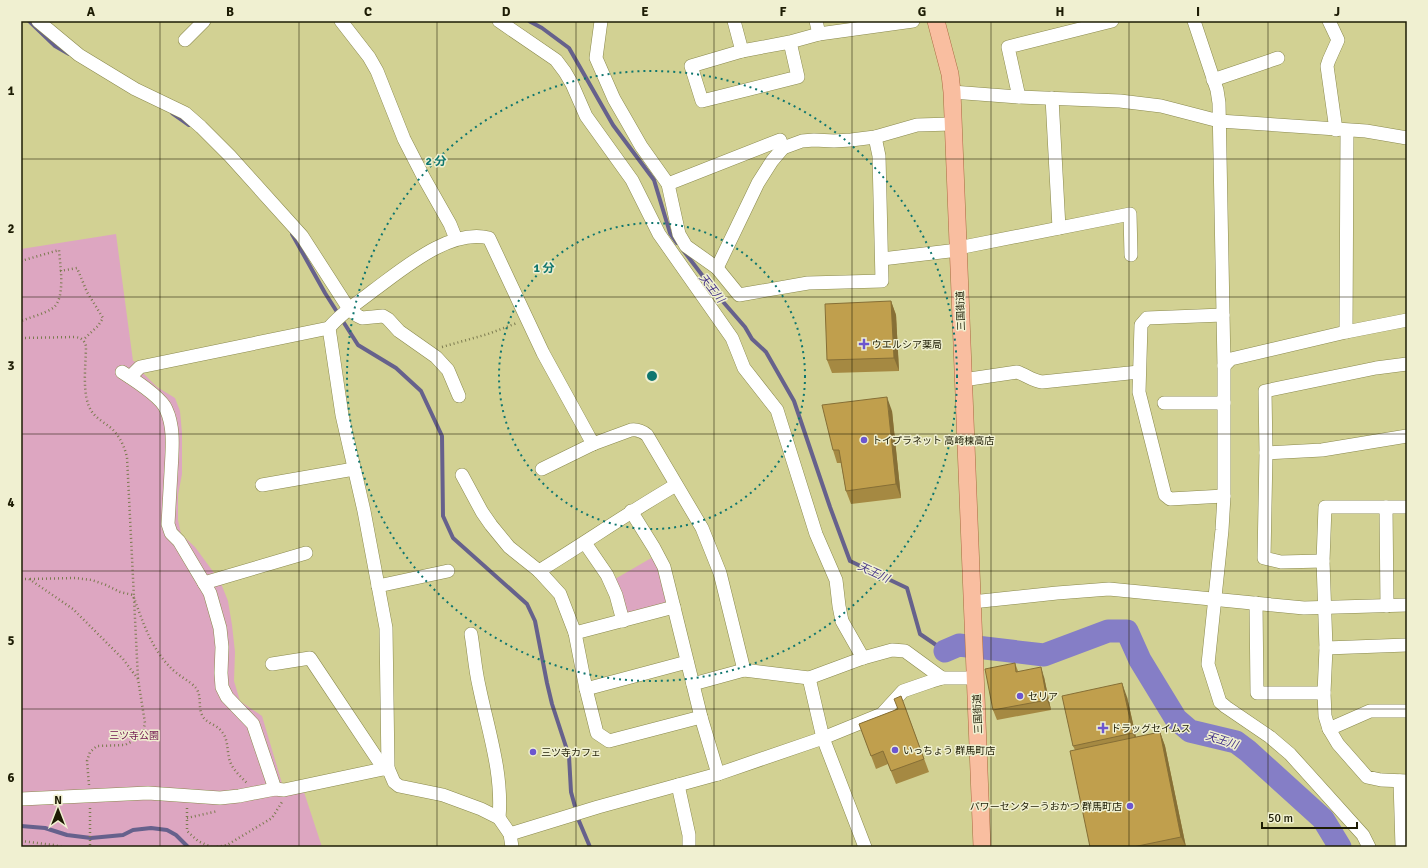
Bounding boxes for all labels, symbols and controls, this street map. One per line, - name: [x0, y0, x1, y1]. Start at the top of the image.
- text: A: [87, 4, 96, 20]
- text: B: [226, 4, 234, 20]
- text: C: [364, 4, 372, 20]
- text: D: [502, 4, 511, 20]
- text: E: [641, 4, 649, 20]
- text: F: [780, 4, 787, 20]
- text: G: [918, 4, 926, 20]
- text: H: [1056, 4, 1064, 20]
- text: I: [1196, 4, 1200, 20]
- text: J: [1334, 4, 1340, 20]
- text: 1: [7, 83, 15, 99]
- text: 2 分: [425, 154, 447, 169]
- text: 2: [7, 221, 15, 237]
- text: 1 分: [533, 261, 555, 276]
- water label: 天王川: [696, 271, 728, 306]
- street label: 三国街道: [954, 291, 968, 331]
- marker: ウエルシア薬局: [859, 339, 869, 349]
- place label: ウエルシア薬局: [872, 339, 942, 351]
- text: 3: [7, 358, 15, 374]
- centre of rings: [645, 369, 659, 383]
- marker: トイプラネット 高崎棟高店: [859, 435, 869, 445]
- place label: トイプラネット 高崎棟高店: [872, 435, 994, 447]
- text: 4: [7, 495, 15, 511]
- water label: 天王川: [856, 560, 892, 586]
- text: 5: [7, 633, 15, 649]
- marker: セリア: [1015, 691, 1025, 701]
- place label: セリア: [1028, 691, 1058, 703]
- street label: 三国街道: [971, 694, 985, 734]
- marker: ドラッグセイムス: [1098, 723, 1108, 733]
- place label: ドラッグセイムス: [1111, 723, 1191, 735]
- water label: 天王川: [1204, 729, 1240, 752]
- park label: 三ツ寺公園: [109, 730, 159, 742]
- marker: いっちょう 群馬町店: [890, 745, 900, 755]
- place label: いっちょう 群馬町店: [903, 745, 995, 757]
- marker: 三ツ寺カフェ: [528, 747, 538, 757]
- place label: 三ツ寺カフェ: [541, 747, 601, 759]
- text: 6: [7, 770, 15, 786]
- north arrow: [38, 790, 78, 830]
- text: N: [54, 794, 62, 807]
- place label: パワーセンターうおかつ 群馬町店: [970, 801, 1122, 813]
- marker: パワーセンターうおかつ 群馬町店: [1125, 801, 1135, 811]
- scale bar: [1262, 804, 1357, 830]
- text: 50 m: [1268, 811, 1293, 826]

